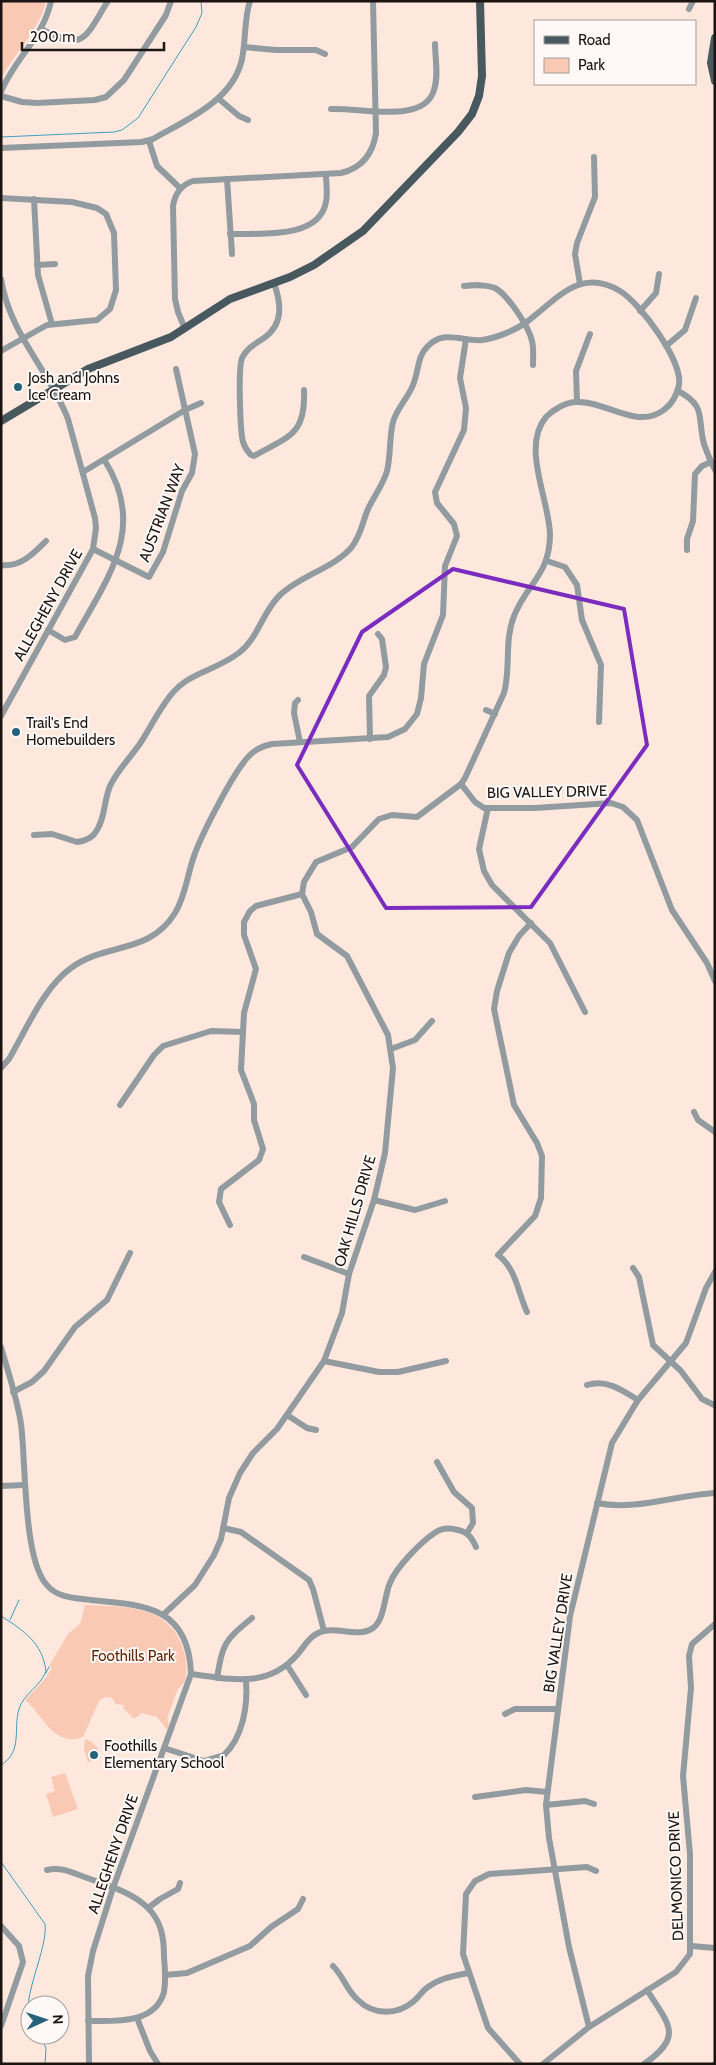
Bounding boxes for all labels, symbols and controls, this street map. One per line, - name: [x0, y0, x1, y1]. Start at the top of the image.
- scale bar: [22, 20, 165, 52]
- legend: [534, 20, 696, 85]
- text: 200 m: [30, 28, 75, 46]
- text: Road: [578, 31, 611, 49]
- text: Park: [578, 56, 605, 74]
- place label: Josh and Johns Ice Cream: [27, 369, 119, 404]
- marker: Josh and Johns Ice Cream: [12, 381, 24, 393]
- street label: AUSTRIAN WAY: [135, 461, 189, 564]
- street label: ALLEGHENY DRIVE: [10, 546, 86, 664]
- place label: Trail's End Homebuilders: [26, 714, 115, 749]
- marker: Trail's End Homebuilders: [10, 726, 22, 738]
- street label: BIG VALLEY DRIVE: [487, 782, 607, 802]
- street label: OAK HILLS DRIVE: [330, 1153, 380, 1269]
- street label: BIG VALLEY DRIVE: [540, 1572, 576, 1694]
- park label: Foothills Park: [91, 1647, 175, 1665]
- place label: Foothills Elementary School: [104, 1737, 225, 1772]
- marker: Foothills Elementary School: [88, 1749, 100, 1761]
- street label: ALLEGHENY DRIVE: [84, 1792, 142, 1916]
- street label: DELMONICO DRIVE: [665, 1811, 687, 1941]
- north arrow: [20, 1995, 70, 2045]
- text: N: [49, 2014, 67, 2025]

